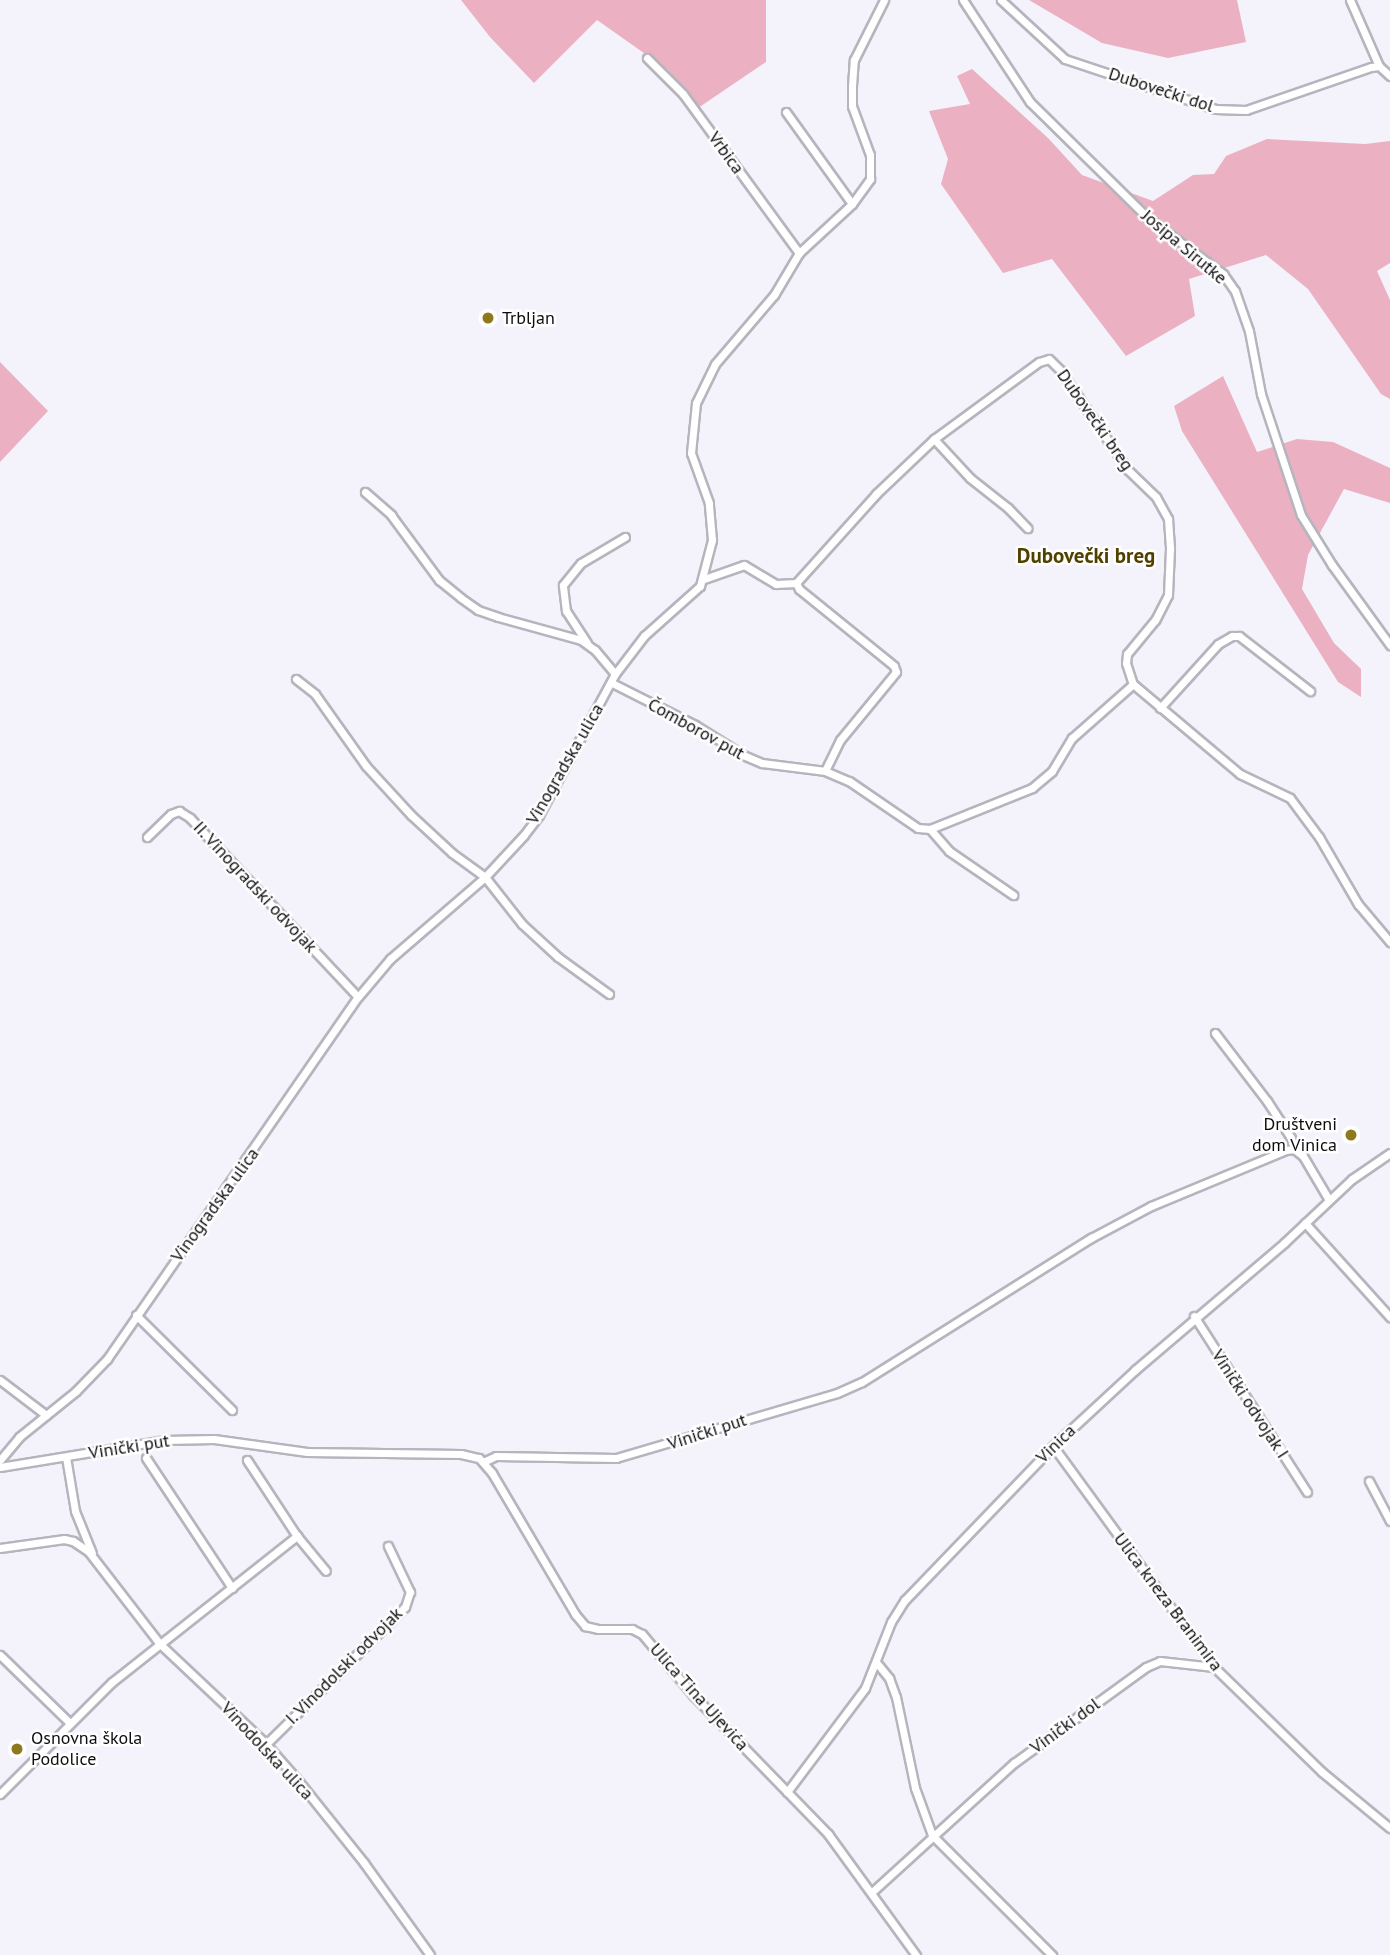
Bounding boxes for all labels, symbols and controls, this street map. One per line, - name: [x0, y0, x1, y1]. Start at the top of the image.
- street label: Dubovečki dol: [1106, 63, 1216, 117]
- street label: Vrbica: [703, 128, 749, 178]
- street label: Josipa Sirutke: [1137, 205, 1231, 289]
- place label: Trbljan: [502, 307, 555, 329]
- marker: Trbljan: [480, 310, 496, 326]
- street label: Dubovečki breg: [1052, 365, 1138, 475]
- district label: Dubovečki breg: [1017, 543, 1155, 569]
- street label: Čomborov put: [644, 693, 748, 765]
- street label: Vinogradska ulica: [522, 700, 608, 828]
- street label: II. Vinogradski odvojak: [188, 816, 322, 958]
- place label: Društveni dom Vinica: [1251, 1114, 1337, 1156]
- marker: Društveni dom Vinica: [1343, 1127, 1359, 1143]
- street label: Vinogradska ulica: [166, 1144, 264, 1266]
- street label: Vinički odvojak I: [1207, 1345, 1293, 1463]
- street label: Vinički put: [665, 1409, 749, 1455]
- street label: Vinica: [1032, 1420, 1080, 1468]
- street label: Vinički put: [87, 1430, 171, 1464]
- street label: Ulica kneza Branimira: [1109, 1529, 1227, 1675]
- street label: I. Vinodolski odvojak: [280, 1602, 408, 1730]
- street label: Ulica Tina Ujevića: [645, 1639, 753, 1755]
- street label: Vinički dol: [1026, 1694, 1104, 1758]
- street label: Vinodolska ulica: [216, 1698, 318, 1804]
- place label: Osnovna škola Podolice: [31, 1728, 142, 1770]
- marker: Osnovna škola Podolice: [9, 1741, 25, 1757]

